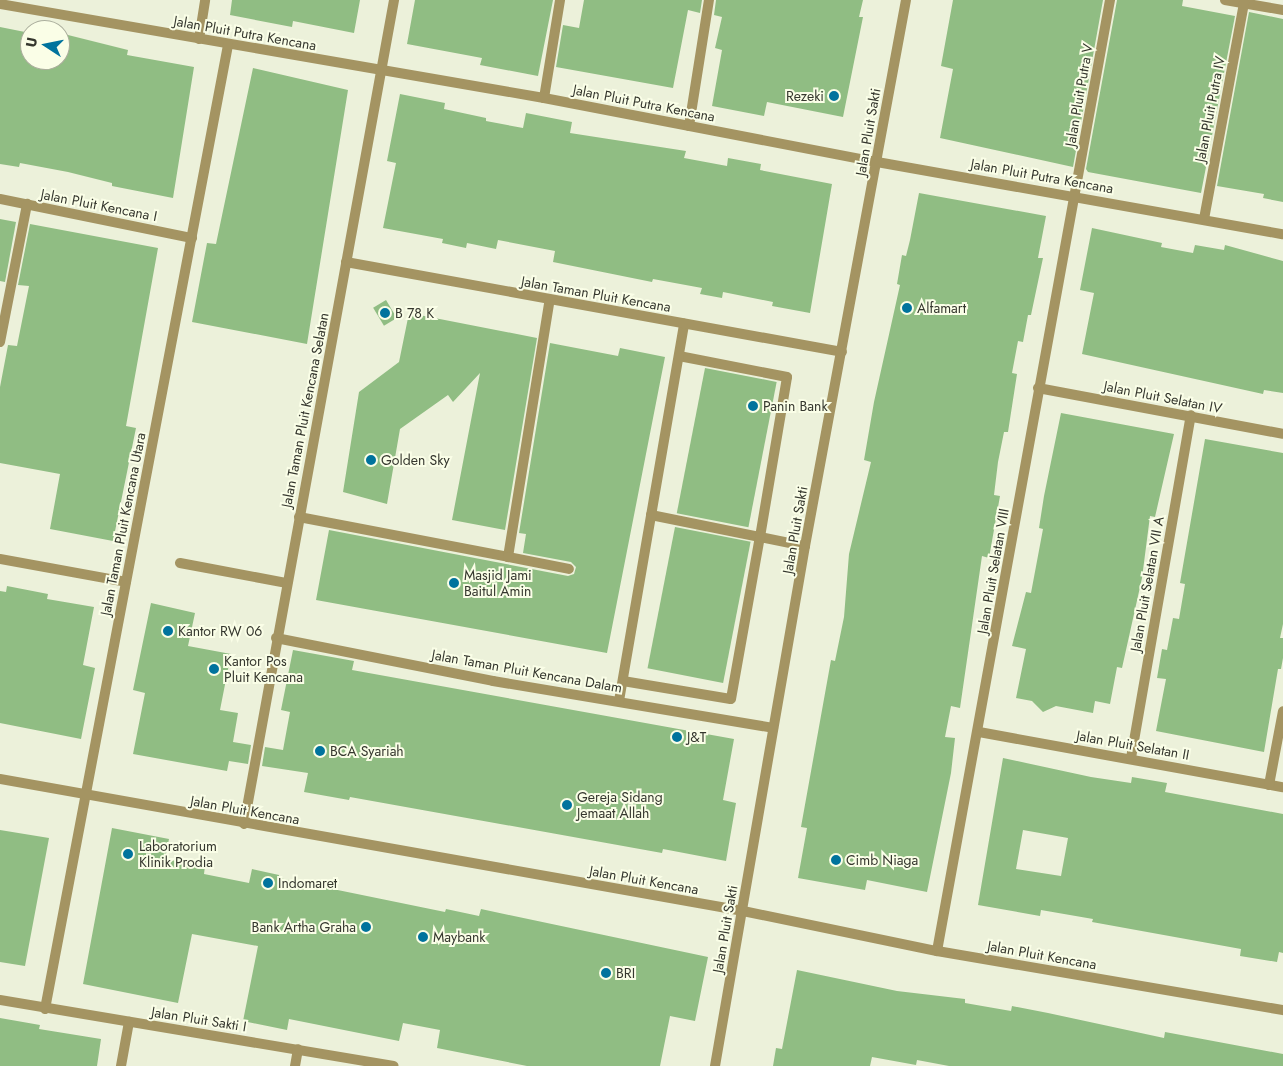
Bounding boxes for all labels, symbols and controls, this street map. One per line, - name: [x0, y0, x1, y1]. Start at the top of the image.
- street label: Jalan Pluit Putra Kencana: [172, 12, 318, 54]
- north arrow: [20, 20, 70, 70]
- text: U: [21, 36, 42, 49]
- street label: Jalan Pluit Putra V: [1062, 42, 1096, 148]
- street label: Jalan Pluit Putra IV: [1191, 55, 1229, 163]
- street label: Jalan Pluit Putra Kencana: [572, 81, 716, 125]
- street label: Jalan Pluit Sakti: [852, 87, 884, 177]
- place label: Rezeki: [786, 88, 824, 104]
- marker: Rezeki: [828, 90, 840, 102]
- street label: Jalan Pluit Putra Kencana: [969, 155, 1115, 197]
- street label: Jalan Pluit Kencana I: [39, 185, 159, 225]
- street label: Jalan Taman Pluit Kencana: [520, 273, 672, 315]
- place label: Alfamart: [917, 300, 966, 316]
- marker: Alfamart: [901, 302, 913, 314]
- place label: B 78 K: [395, 305, 434, 321]
- marker: B 78 K: [379, 307, 391, 319]
- street label: Jalan Taman Pluit Kencana Selatan: [278, 311, 332, 509]
- street label: Jalan Pluit Selatan IV: [1102, 377, 1224, 417]
- place label: Panin Bank: [763, 398, 828, 414]
- marker: Panin Bank: [747, 400, 759, 412]
- street label: Jalan Taman Pluit Kencana Utara: [97, 431, 149, 617]
- place label: Golden Sky: [381, 452, 450, 468]
- marker: Golden Sky: [365, 454, 377, 466]
- street label: Jalan Pluit Sakti: [779, 485, 811, 575]
- street label: Jalan Pluit Selatan VIII: [974, 507, 1012, 635]
- street label: Jalan Pluit Selatan VII A: [1127, 515, 1167, 653]
- place label: Masjid Jami Baitul Amin: [464, 567, 532, 600]
- marker: Masjid Jami Baitul Amin: [448, 577, 460, 589]
- place label: Kantor RW 06: [178, 623, 262, 639]
- marker: Kantor RW 06: [162, 625, 174, 637]
- street label: Jalan Taman Pluit Kencana Dalam: [431, 646, 623, 696]
- place label: Kantor Pos Pluit Kencana: [224, 653, 303, 686]
- marker: Kantor Pos Pluit Kencana: [208, 663, 220, 675]
- street label: Jalan Pluit Selatan II: [1075, 727, 1191, 763]
- place label: J&T: [687, 729, 706, 745]
- marker: J&T: [671, 731, 683, 743]
- place label: BCA Syariah: [330, 743, 404, 759]
- marker: BCA Syariah: [314, 745, 326, 757]
- place label: Gereja Sidang Jemaat Allah: [577, 789, 663, 822]
- street label: Jalan Pluit Kencana: [189, 792, 301, 828]
- marker: Gereja Sidang Jemaat Allah: [561, 799, 573, 811]
- place label: Laboratorium Klinik Prodia: [139, 838, 217, 870]
- marker: Laboratorium Klinik Prodia: [121, 847, 135, 861]
- place label: Cimb Niaga: [846, 852, 918, 868]
- marker: Cimb Niaga: [830, 854, 842, 866]
- street label: Jalan Pluit Kencana: [588, 862, 700, 898]
- place label: Indomaret: [278, 875, 337, 891]
- marker: Indomaret: [262, 877, 274, 889]
- street label: Jalan Pluit Sakti: [709, 884, 741, 974]
- place label: Bank Artha Graha: [252, 919, 356, 935]
- marker: Bank Artha Graha: [360, 921, 372, 933]
- place label: Maybank: [433, 929, 485, 945]
- marker: Maybank: [417, 931, 429, 943]
- street label: Jalan Pluit Kencana: [986, 937, 1098, 973]
- place label: BRI: [616, 965, 635, 981]
- marker: BRI: [600, 967, 612, 979]
- street label: Jalan Pluit Sakti I: [150, 1003, 248, 1035]

